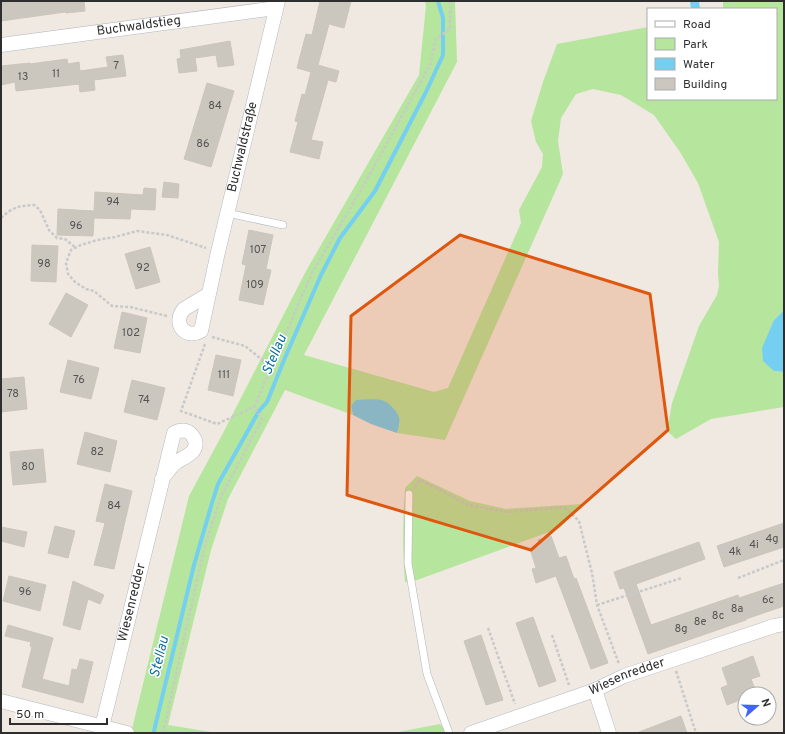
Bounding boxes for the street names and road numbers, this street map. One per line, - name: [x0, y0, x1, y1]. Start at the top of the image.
- street label: Buchwaldstieg: [96, 13, 182, 40]
- street label: Buchwaldstraße: [225, 100, 262, 194]
- street label: Wiesenredder: [115, 562, 150, 644]
- street label: Wiesenredder: [587, 655, 667, 699]

